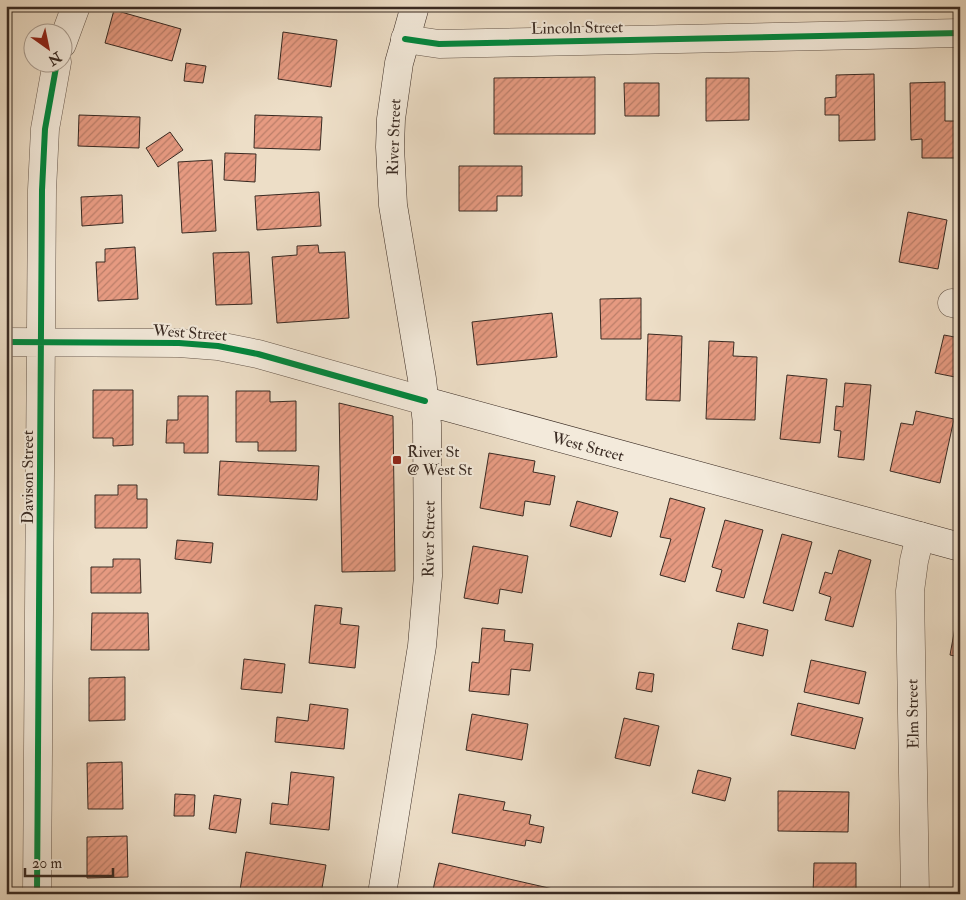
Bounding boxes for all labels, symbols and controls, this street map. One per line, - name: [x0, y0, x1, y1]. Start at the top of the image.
- street label: Lincoln Street: [531, 17, 623, 39]
- north arrow: [22, 22, 72, 72]
- text: N: [45, 47, 66, 69]
- street label: River Street: [383, 98, 405, 176]
- street label: West Street: [151, 320, 228, 346]
- street label: West Street: [548, 427, 626, 466]
- street label: Davison Street: [18, 430, 38, 524]
- place label: River St @ West St: [407, 442, 472, 480]
- marker: River St @ West St: [391, 454, 403, 466]
- street label: River Street: [418, 500, 440, 578]
- street label: Elm Street: [902, 679, 924, 749]
- scale bar: [25, 845, 112, 877]
- text: 20 m: [32, 854, 62, 873]

